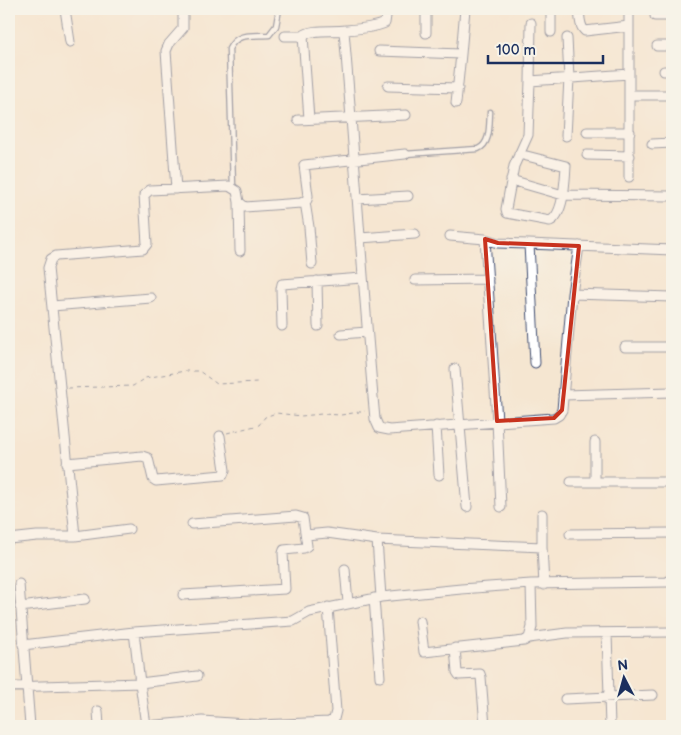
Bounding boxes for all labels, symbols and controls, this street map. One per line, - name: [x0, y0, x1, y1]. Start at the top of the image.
- scale bar: [488, 32, 604, 64]
- text: 100 m: [496, 41, 536, 60]
- north arrow: [598, 652, 648, 702]
- text: N: [617, 657, 629, 675]

